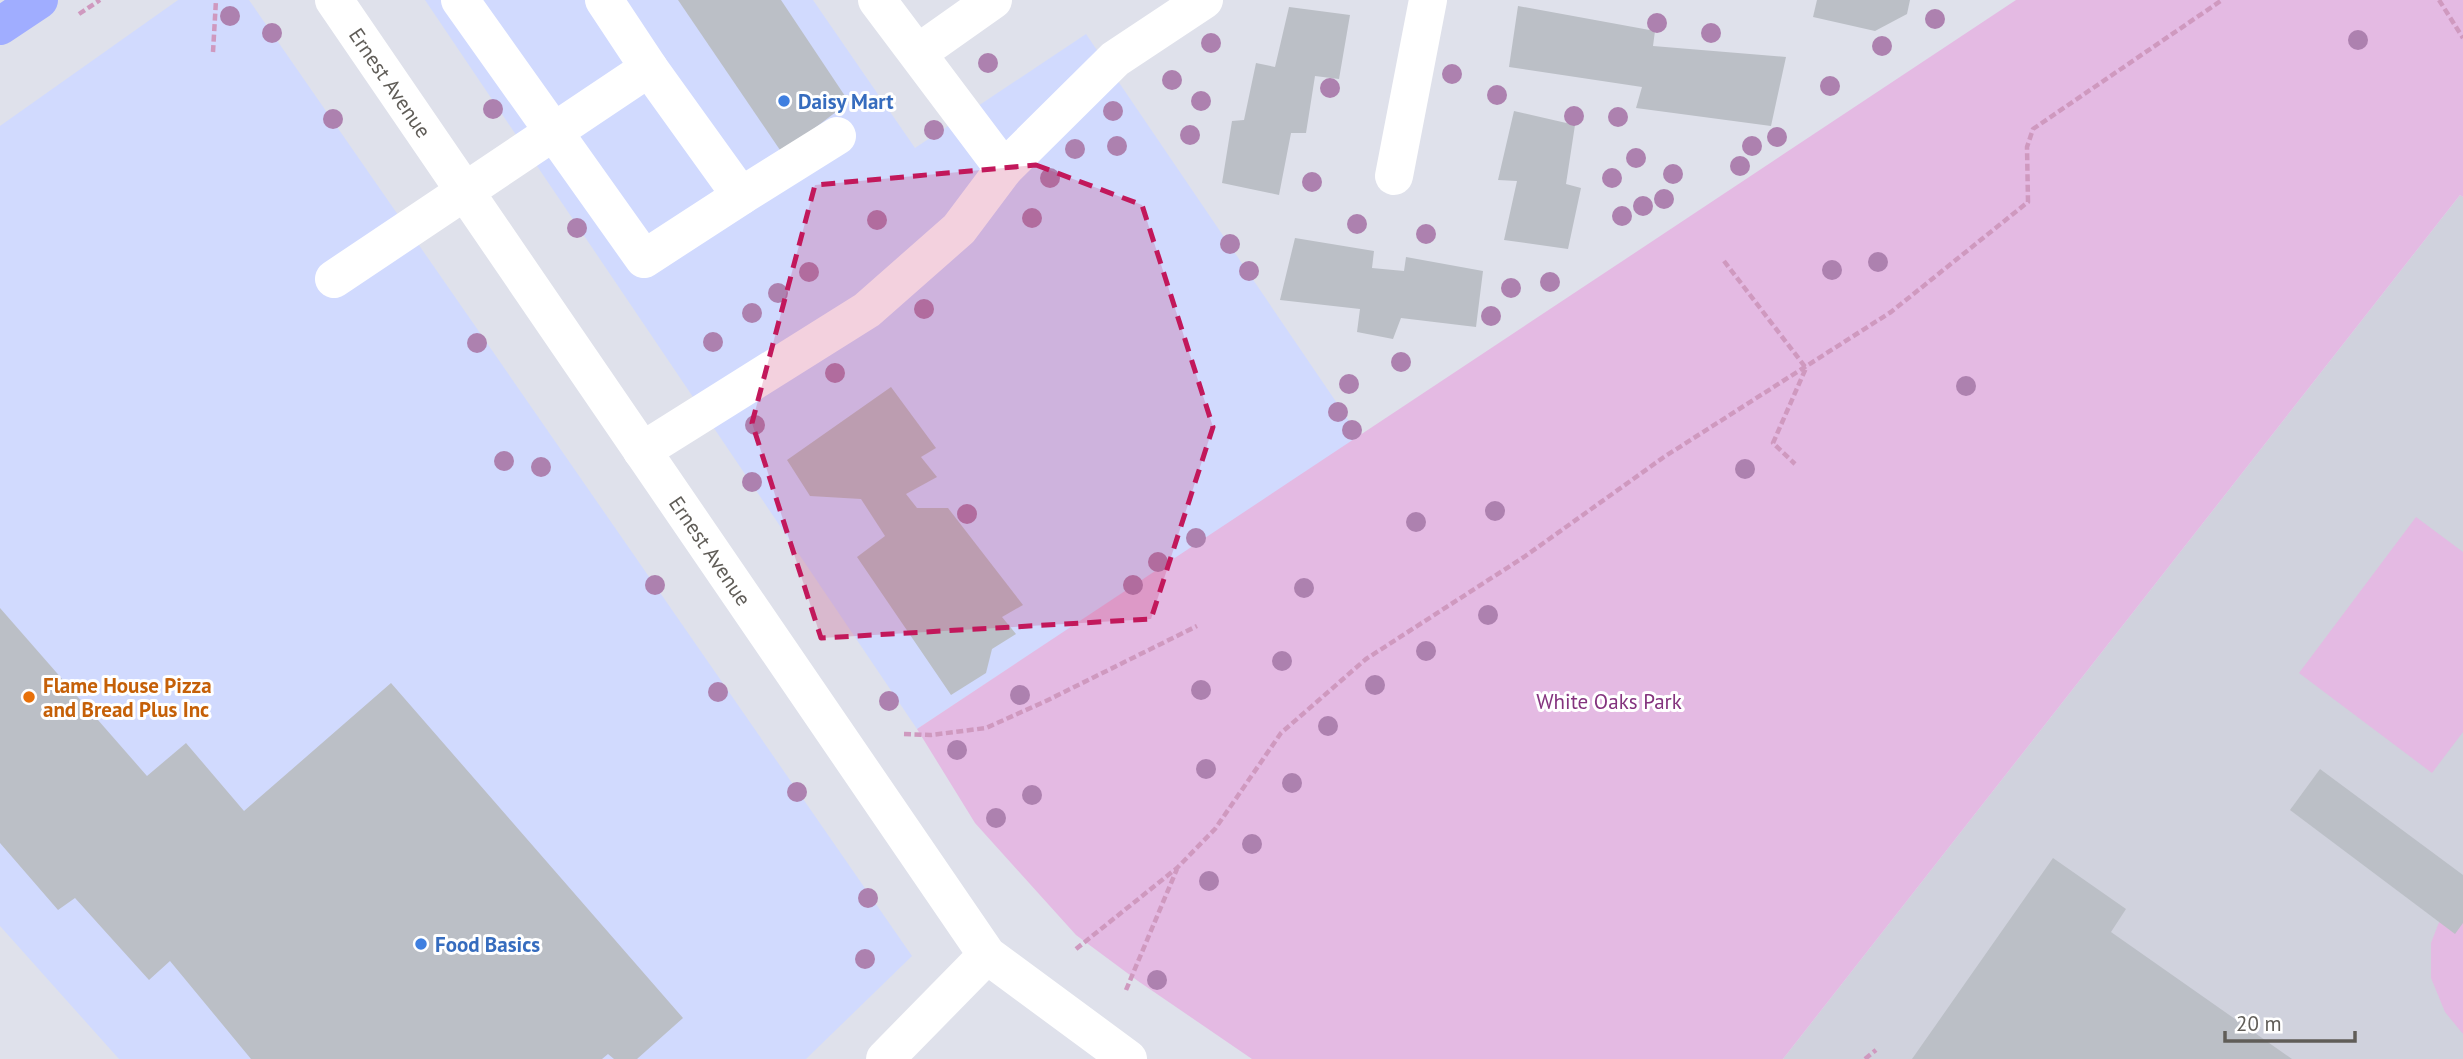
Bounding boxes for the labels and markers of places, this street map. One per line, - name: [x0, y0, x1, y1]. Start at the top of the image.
- place label: Daisy Mart: [798, 88, 894, 115]
- marker: Daisy Mart: [776, 93, 792, 109]
- place label: Flame House Pizza and Bread Plus Inc: [43, 672, 212, 723]
- marker: Flame House Pizza and Bread Plus Inc: [21, 689, 37, 705]
- place label: Food Basics: [435, 931, 540, 958]
- marker: Food Basics: [413, 936, 429, 952]

